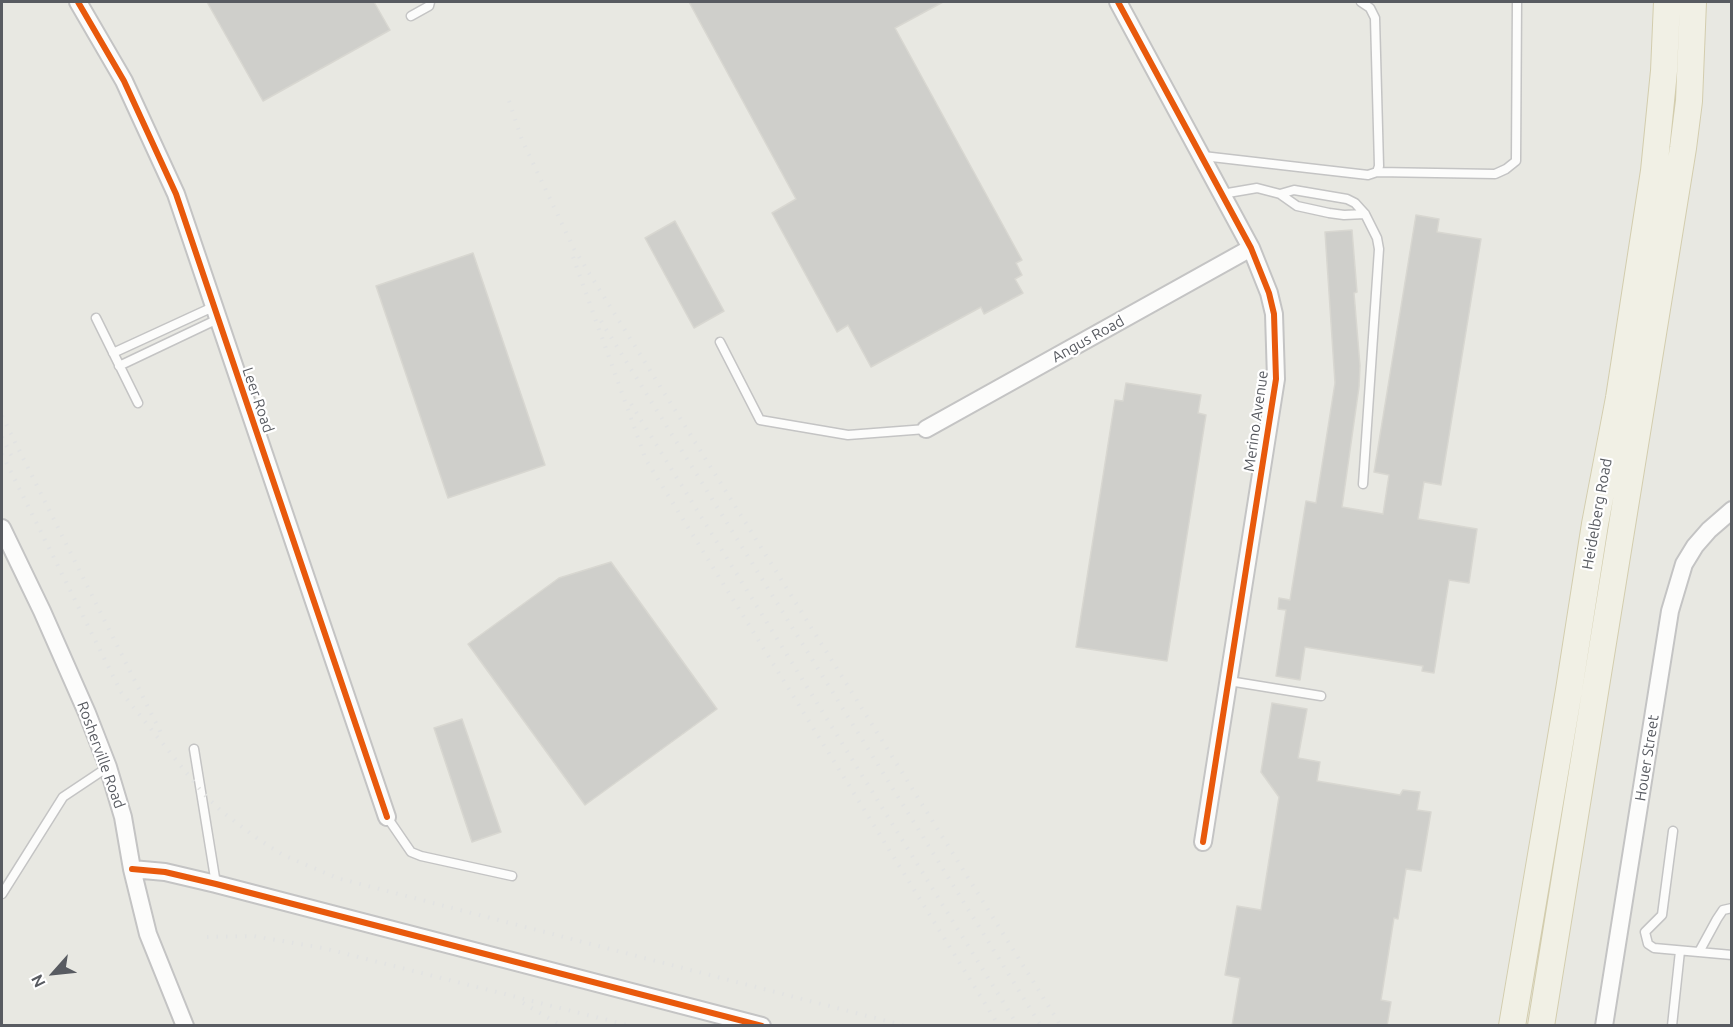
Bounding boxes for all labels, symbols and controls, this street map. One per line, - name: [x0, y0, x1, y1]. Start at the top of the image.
- street label: Angus Road: [1049, 312, 1127, 366]
- street label: Leer Road: [238, 365, 278, 435]
- street label: Merino Avenue: [1240, 369, 1272, 473]
- street label: Heidelberg Road: [1578, 457, 1616, 571]
- street label: Rosherville Road: [73, 699, 129, 811]
- street label: Houer Street: [1631, 714, 1663, 802]
- north arrow: [24, 943, 84, 1003]
- text: N: [27, 972, 49, 991]

